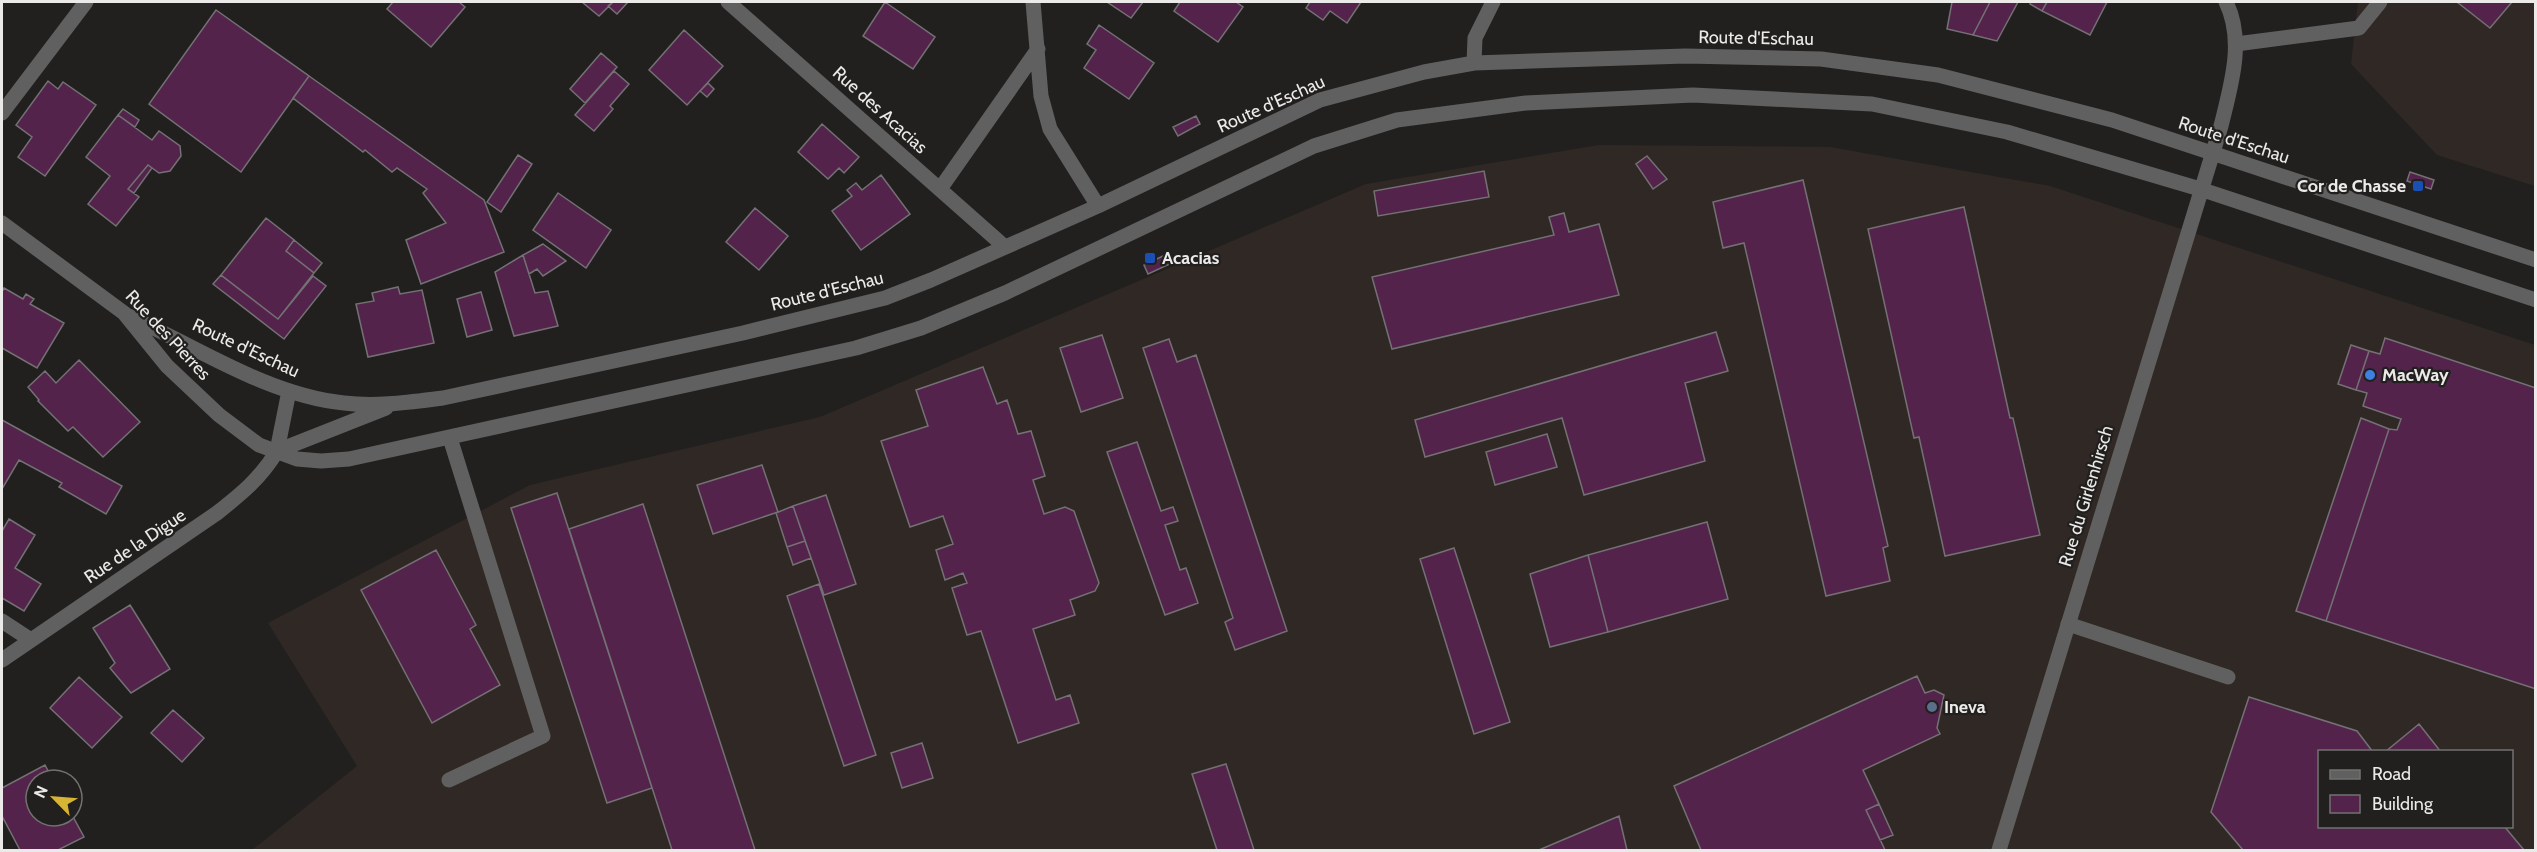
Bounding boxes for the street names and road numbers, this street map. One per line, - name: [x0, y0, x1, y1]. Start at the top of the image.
- street label: Route d'Eschau: [1698, 26, 1814, 50]
- street label: Rue des Acacias: [828, 62, 932, 158]
- street label: Route d'Eschau: [1214, 70, 1328, 138]
- street label: Route d'Eschau: [2176, 112, 2292, 168]
- street label: Route d'Eschau: [768, 266, 886, 316]
- street label: Rue des Pierres: [121, 285, 215, 385]
- street label: Route d'Eschau: [189, 314, 303, 382]
- street label: Rue du Girlenhirsch: [2054, 423, 2118, 569]
- street label: Rue de la Digue: [80, 504, 190, 588]

